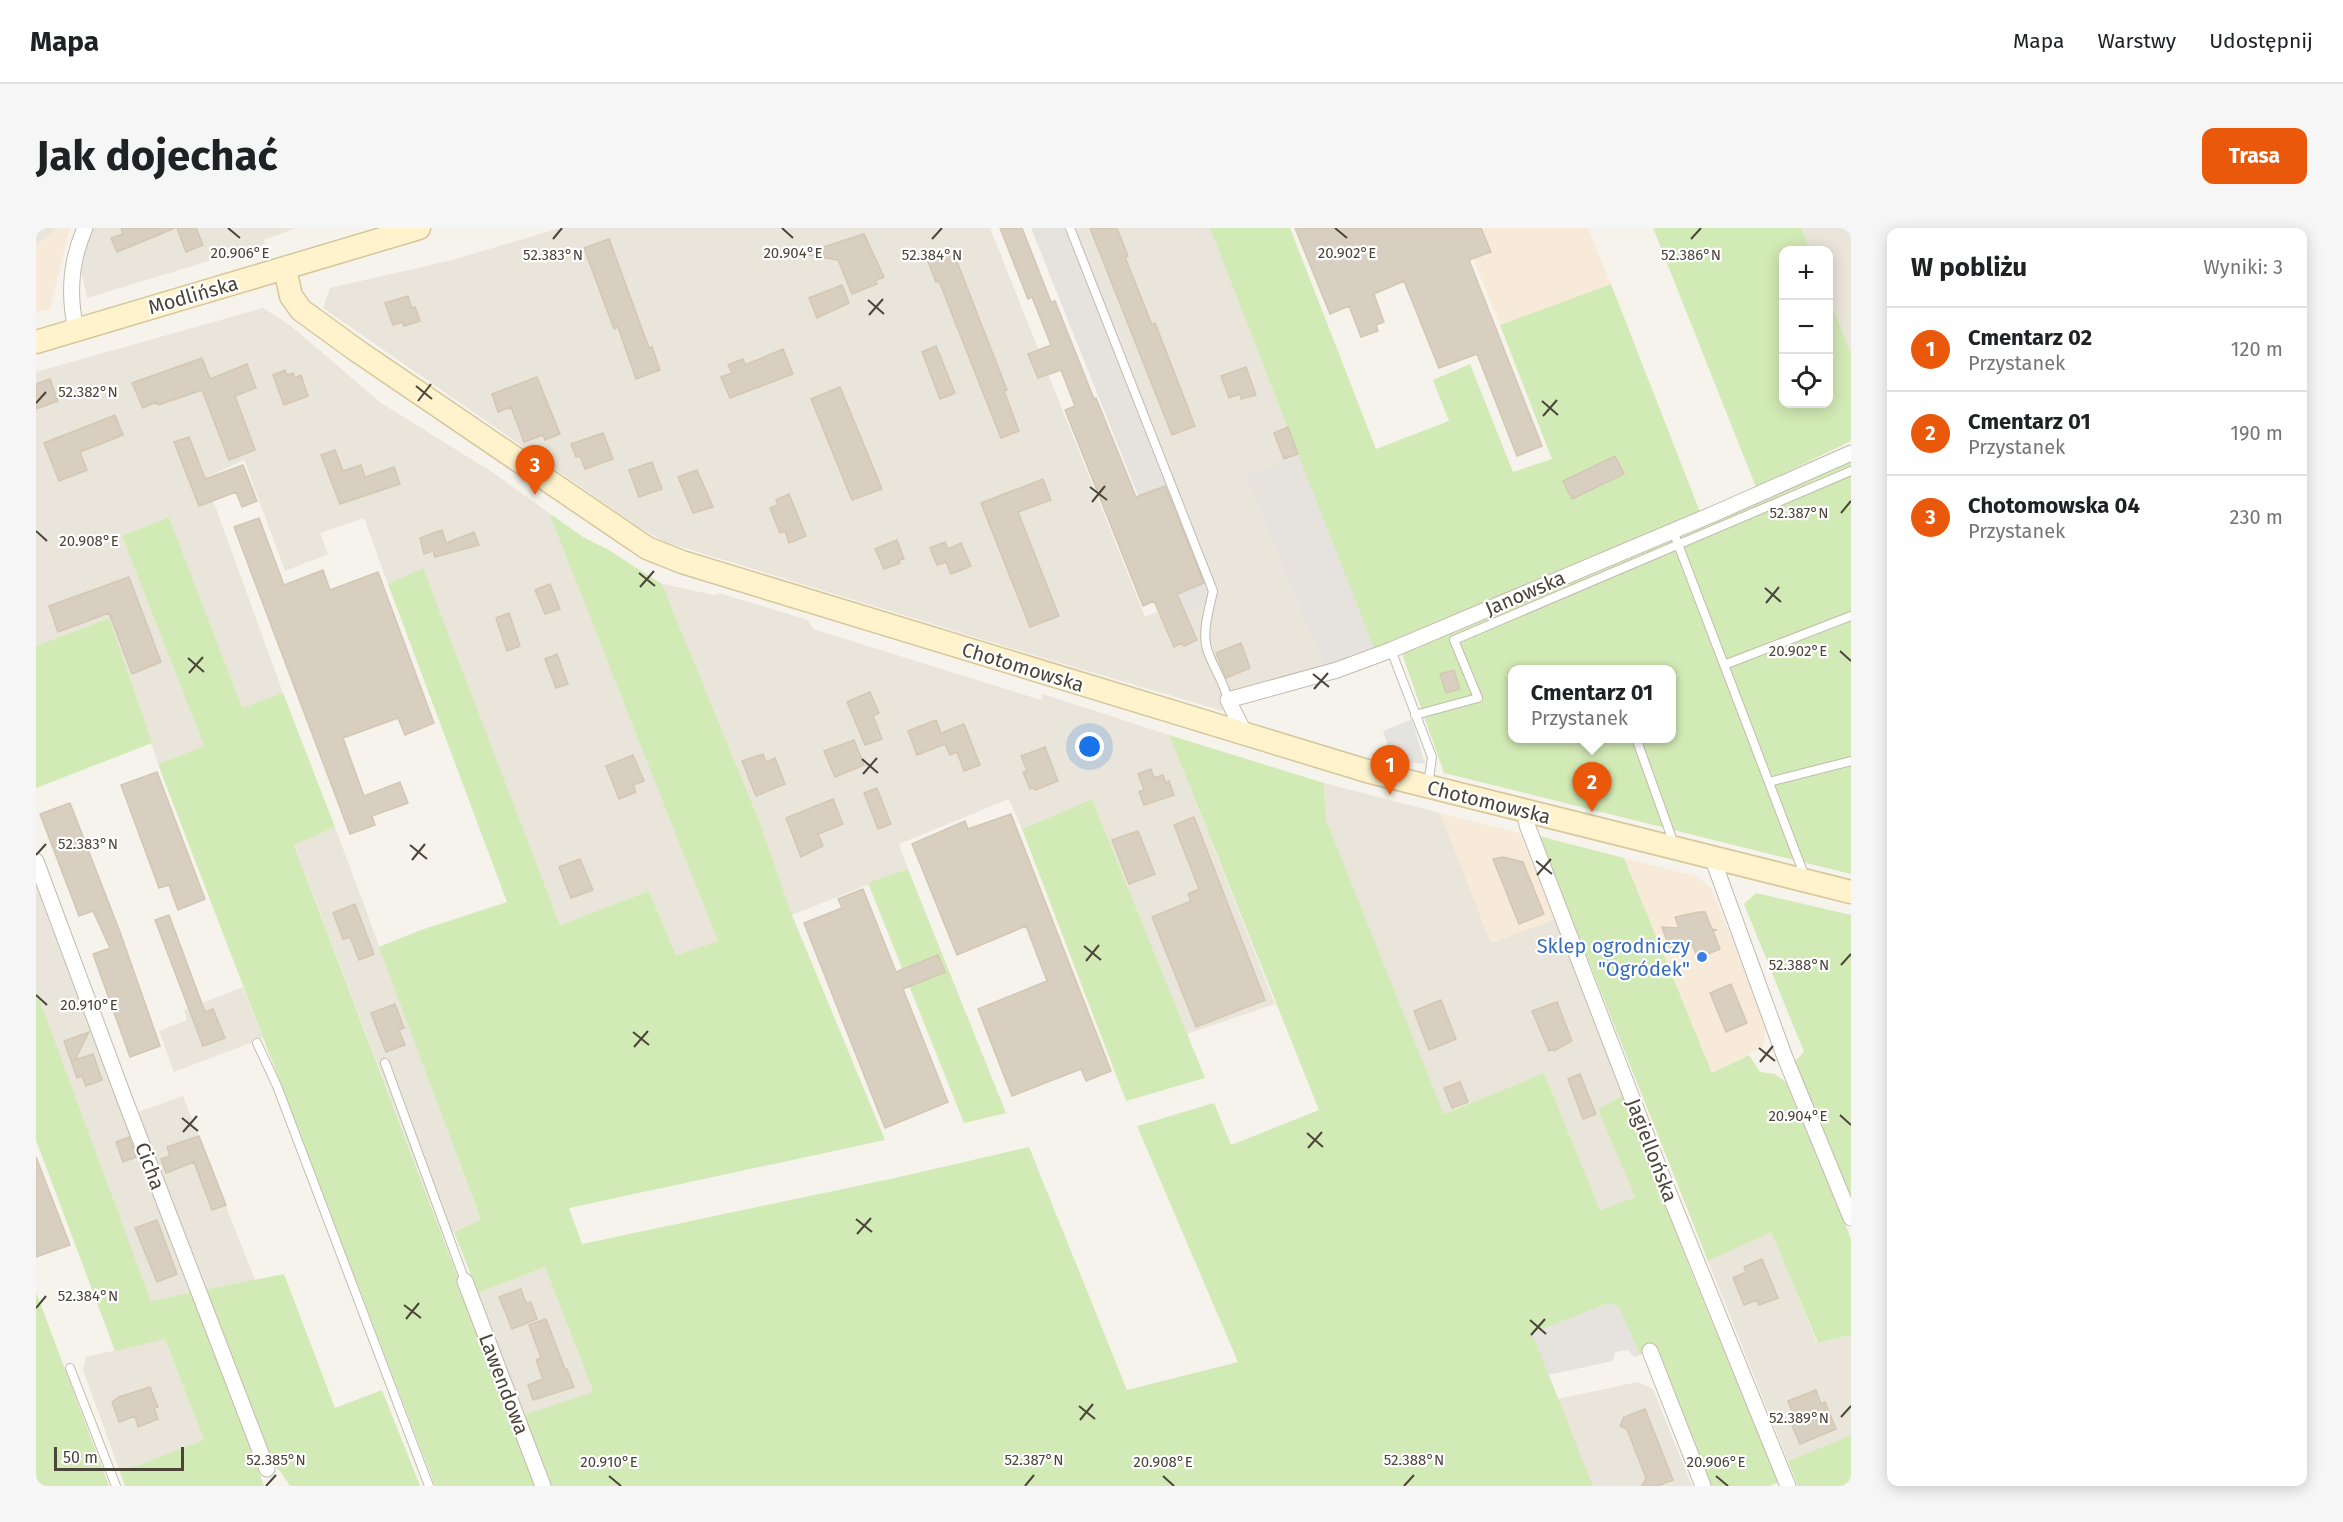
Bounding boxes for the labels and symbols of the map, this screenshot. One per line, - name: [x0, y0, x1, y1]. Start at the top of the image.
- text: 20.906°E: [211, 244, 269, 262]
- text: 20.904°E: [763, 244, 823, 262]
- text: 20.902°E: [1318, 244, 1376, 262]
- text: 52.383°N: [523, 246, 583, 264]
- text: 52.384°N: [902, 246, 962, 264]
- text: 52.386°N: [1661, 246, 1721, 264]
- street label: Modlińska: [145, 271, 241, 319]
- text: 52.382°N: [58, 383, 118, 401]
- pin: 3: [516, 446, 554, 495]
- text: 52.387°N: [1770, 504, 1828, 522]
- text: 20.908°E: [59, 532, 119, 550]
- street label: Janowska: [1481, 565, 1569, 621]
- street label: Chotomowska: [959, 637, 1087, 697]
- text: 20.902°E: [1769, 642, 1827, 660]
- your location: [1075, 732, 1104, 761]
- pin: 1: [1370, 746, 1410, 795]
- pin: 2: [1572, 762, 1612, 812]
- street label: Chotomowska: [1425, 775, 1553, 829]
- text: 52.383°N: [58, 835, 118, 853]
- place label: Sklep ogrodniczy "Ogródek": [1537, 934, 1690, 981]
- marker: Sklep ogrodniczy "Ogródek": [1695, 950, 1709, 964]
- text: 52.388°N: [1769, 956, 1829, 974]
- text: 20.910°E: [60, 996, 118, 1014]
- street label: Jagiellońska: [1621, 1095, 1683, 1205]
- text: 20.904°E: [1768, 1107, 1828, 1125]
- street label: Cicha: [130, 1139, 170, 1193]
- text: 52.384°N: [58, 1287, 118, 1305]
- street label: Lawendowa: [474, 1330, 534, 1438]
- text: 52.389°N: [1769, 1409, 1829, 1427]
- scale bar: [54, 1444, 184, 1472]
- text: 52.385°N: [246, 1451, 306, 1469]
- text: 52.387°N: [1005, 1451, 1063, 1469]
- text: 52.388°N: [1384, 1451, 1444, 1469]
- text: 20.910°E: [580, 1453, 638, 1471]
- text: 20.908°E: [1133, 1453, 1193, 1471]
- text: 20.906°E: [1687, 1453, 1745, 1471]

